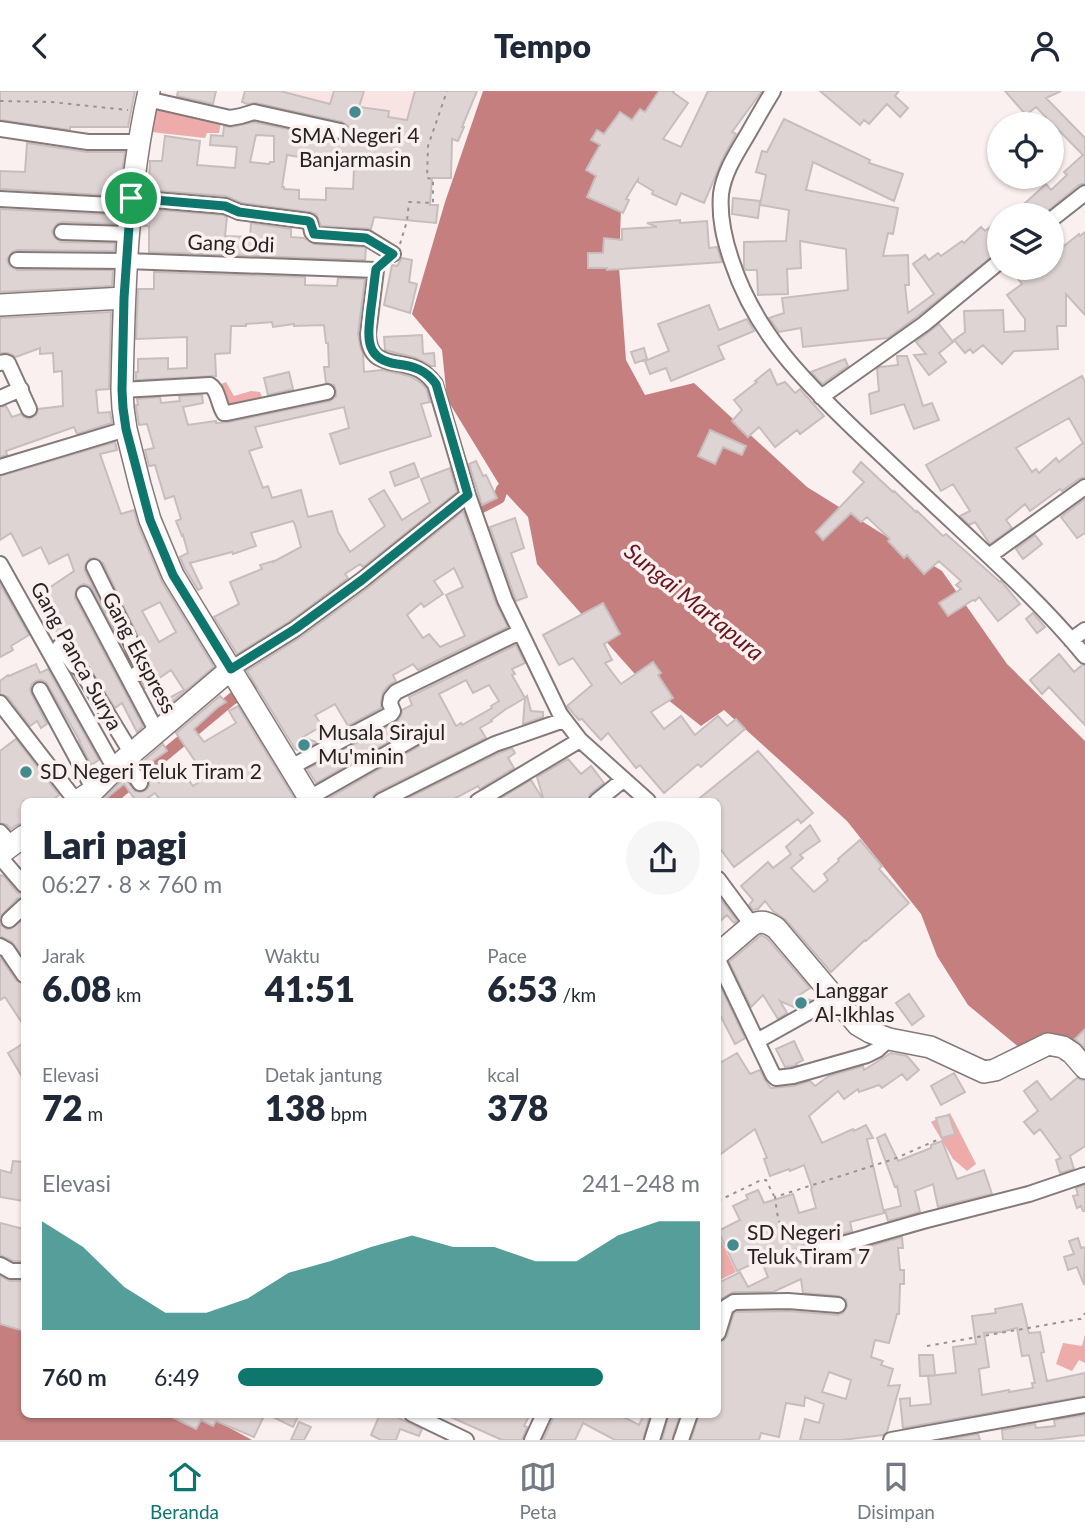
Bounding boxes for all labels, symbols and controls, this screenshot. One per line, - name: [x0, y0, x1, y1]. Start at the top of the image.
- text: Tempo: [494, 26, 591, 65]
- icon: back: [21, 27, 59, 65]
- icon: person: [1026, 27, 1064, 65]
- marker: SMA Negeri 4 Banjarmasin: [347, 104, 363, 120]
- map controls: [987, 112, 1064, 280]
- button: locate: [987, 112, 1064, 189]
- place label: SMA Negeri 4 Banjarmasin: [291, 122, 419, 171]
- pin: [101, 168, 161, 228]
- icon: arrive: [112, 179, 150, 217]
- button: layers: [987, 203, 1064, 280]
- street label: Gang Odi: [187, 228, 275, 257]
- water label: Sungai Martapura: [619, 536, 770, 666]
- street label: Gang Panca Surya: [26, 577, 128, 734]
- street label: Gang Ekspress: [98, 587, 183, 717]
- place label: Musala Sirajul Mu'minin: [318, 719, 445, 768]
- marker: Musala Sirajul Mu'minin: [296, 737, 312, 753]
- place label: SD Negeri Teluk Tiram 2: [40, 758, 262, 783]
- marker: SD Negeri Teluk Tiram 2: [18, 764, 34, 780]
- text: Lari pagi: [42, 821, 187, 867]
- button: share: [626, 821, 700, 895]
- text: 06:27 · 8 × 760 m: [42, 870, 222, 898]
- text: Jarak: [42, 944, 85, 967]
- text: Waktu: [265, 944, 320, 967]
- text: Pace: [487, 944, 527, 967]
- text: 6.08: [42, 967, 111, 1009]
- text: 41:51: [265, 967, 355, 1009]
- text: 6:53: [487, 967, 558, 1009]
- place label: Langgar Al-Ikhlas: [815, 977, 895, 1026]
- text: km: [111, 983, 141, 1006]
- text: /km: [558, 983, 596, 1006]
- marker: Langgar Al-Ikhlas: [793, 995, 809, 1011]
- text: Elevasi: [42, 1063, 99, 1086]
- text: Detak jantung: [265, 1063, 382, 1086]
- text: kcal: [487, 1063, 519, 1086]
- text: 72: [42, 1086, 83, 1128]
- text: 138: [265, 1086, 326, 1128]
- text: 378: [487, 1086, 548, 1128]
- text: m: [83, 1102, 103, 1125]
- text: bpm: [326, 1102, 367, 1125]
- text: Elevasi: [42, 1169, 111, 1197]
- text: 241–248 m: [582, 1169, 700, 1197]
- place label: SD Negeri Teluk Tiram 7: [747, 1219, 870, 1268]
- marker: SD Negeri Teluk Tiram 7: [725, 1237, 741, 1253]
- text: 760 m: [42, 1363, 107, 1391]
- text: 6:49: [154, 1363, 200, 1391]
- tab: Beranda: [150, 1458, 219, 1523]
- tab: Peta: [519, 1458, 557, 1523]
- tab: Disimpan: [857, 1458, 935, 1523]

